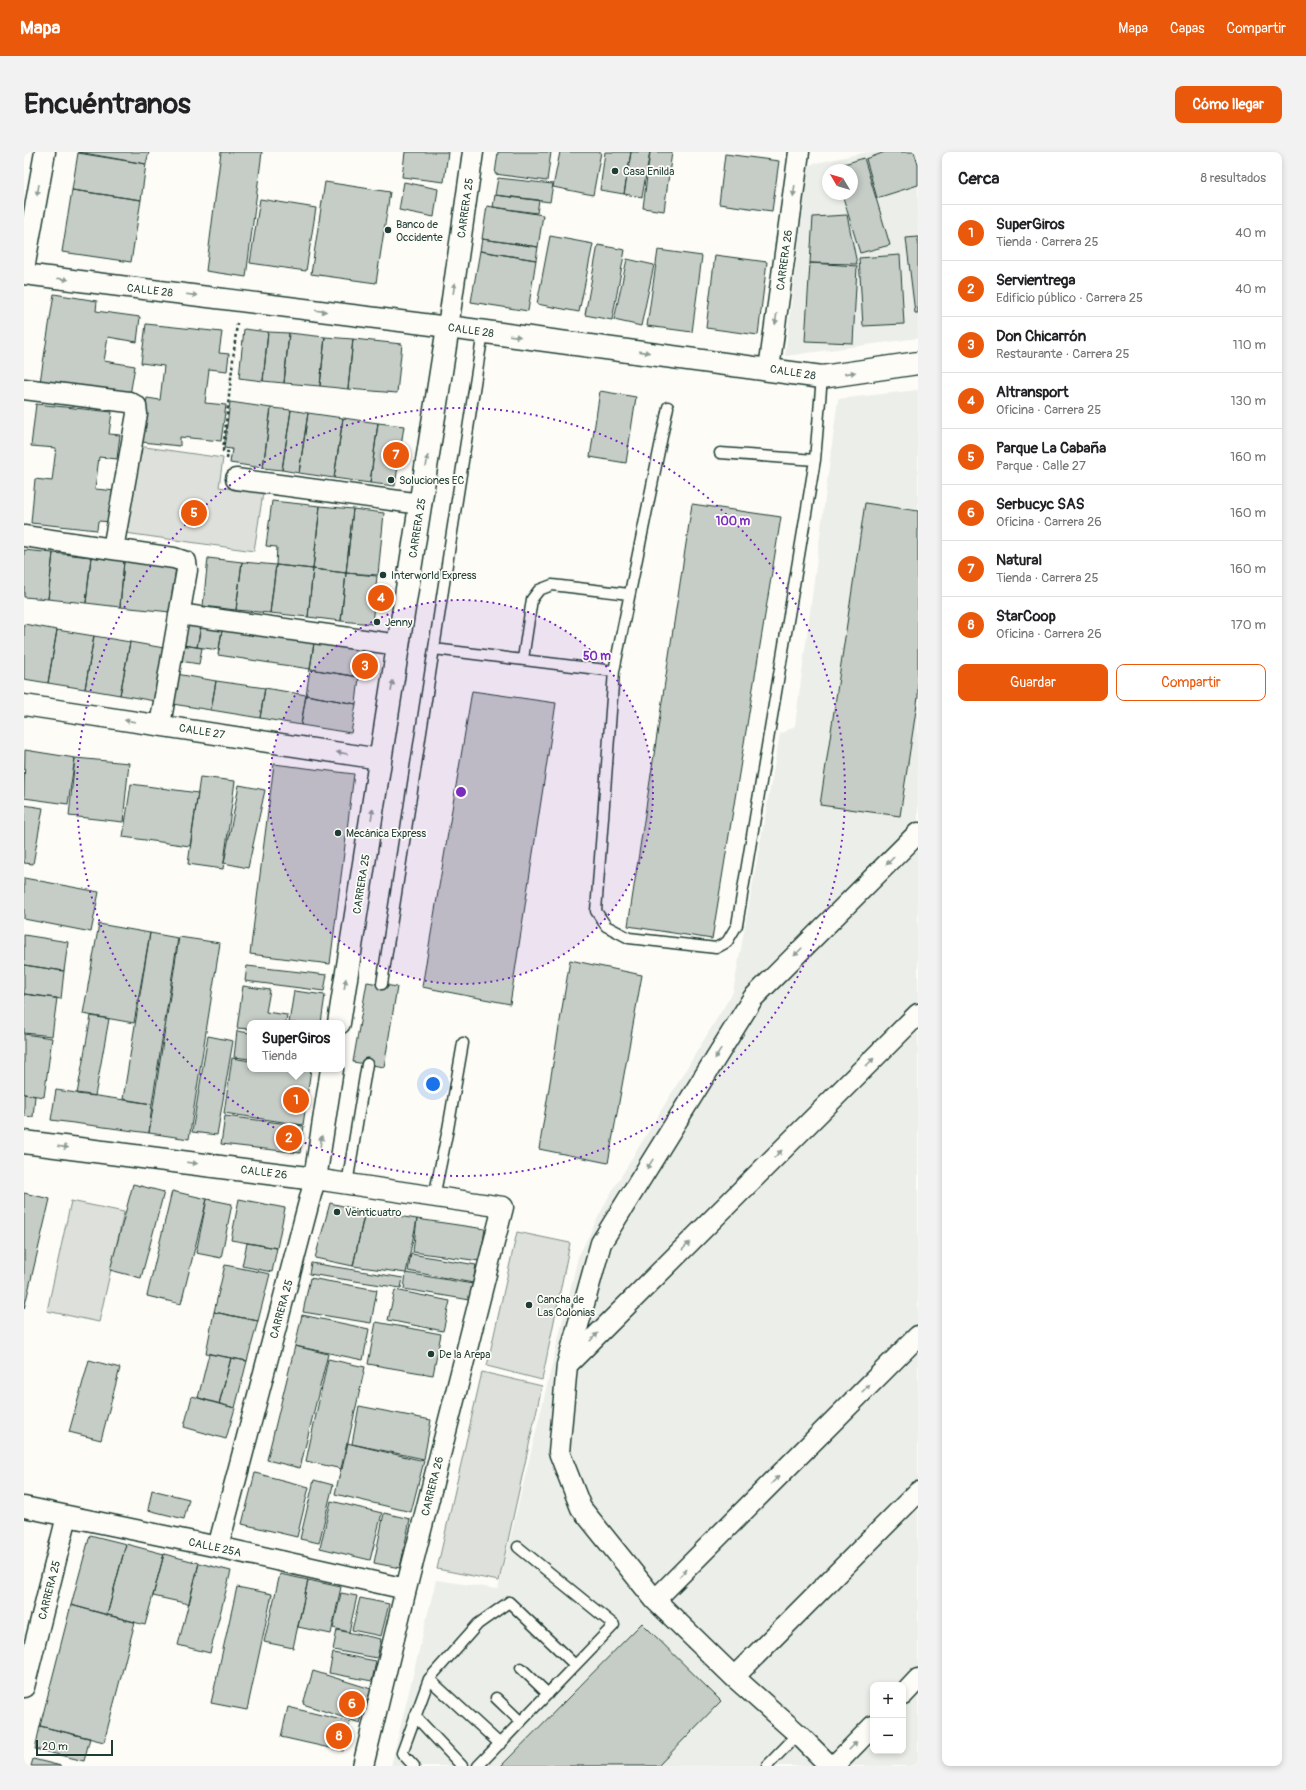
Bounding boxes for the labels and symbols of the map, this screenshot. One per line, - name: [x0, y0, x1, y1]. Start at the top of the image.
- north arrow: [822, 164, 858, 200]
- place label: Casa Enilda: [623, 165, 674, 178]
- marker: Casa Enilda: [610, 166, 620, 176]
- street label: CARRERA 25: [455, 177, 476, 239]
- one-way arrow: [35, 184, 41, 197]
- one-way arrow: [791, 185, 797, 197]
- place label: Banco de Occidente: [396, 218, 443, 244]
- marker: Banco de Occidente: [383, 225, 393, 235]
- street label: CARRERA 26: [774, 229, 795, 291]
- one-way arrow: [57, 276, 69, 282]
- street label: CALLE 28: [126, 281, 174, 300]
- one-way arrow: [451, 282, 457, 294]
- one-way arrow: [186, 292, 198, 298]
- one-way arrow: [315, 307, 327, 314]
- one-way arrow: [773, 313, 779, 326]
- street label: CALLE 28: [447, 321, 495, 340]
- one-way arrow: [509, 333, 521, 339]
- one-way arrow: [638, 349, 650, 355]
- street label: CALLE 28: [769, 362, 817, 383]
- one-way arrow: [843, 370, 856, 376]
- pin: 7: [383, 440, 409, 470]
- one-way arrow: [425, 455, 431, 467]
- place label: Soluciones EC: [399, 474, 464, 487]
- marker: Soluciones EC: [386, 475, 396, 485]
- street label: CARRERA 25: [406, 497, 429, 559]
- pin: 5: [181, 498, 207, 528]
- text: 100 m: [716, 514, 751, 529]
- place label: Interworld Express: [391, 569, 477, 582]
- marker: Interworld Express: [378, 570, 388, 580]
- pin: 4: [368, 583, 394, 613]
- place label: Jenny: [385, 616, 413, 629]
- marker: Jenny: [372, 617, 382, 627]
- text: 50 m: [583, 649, 611, 664]
- pin: 3: [352, 651, 378, 681]
- one-way arrow: [389, 680, 395, 692]
- one-way arrow: [124, 718, 136, 724]
- street label: CALLE 27: [178, 721, 226, 742]
- one-way arrow: [336, 750, 348, 756]
- centre of rings: [454, 785, 468, 799]
- one-way arrow: [369, 808, 375, 821]
- place label: Mecánica Express: [346, 827, 426, 840]
- marker: Mecánica Express: [333, 828, 343, 838]
- street label: CARRERA 25: [350, 853, 373, 915]
- one-way arrow: [885, 856, 895, 866]
- one-way arrow: [793, 947, 803, 957]
- one-way arrow: [343, 978, 349, 991]
- one-way arrow: [714, 1049, 722, 1059]
- one-way arrow: [865, 1057, 875, 1067]
- your location: [423, 1074, 443, 1094]
- pin: 1: [283, 1085, 309, 1115]
- pin: 2: [276, 1123, 302, 1153]
- one-way arrow: [318, 1134, 324, 1147]
- one-way arrow: [57, 1144, 69, 1150]
- one-way arrow: [773, 1149, 783, 1159]
- one-way arrow: [646, 1158, 653, 1170]
- one-way arrow: [186, 1160, 198, 1166]
- street label: CALLE 26: [240, 1163, 288, 1182]
- place label: Veinticuatro: [345, 1206, 401, 1219]
- marker: Veinticuatro: [332, 1207, 342, 1217]
- one-way arrow: [681, 1241, 691, 1250]
- street label: CARRERA 25: [267, 1278, 296, 1340]
- place label: Cancha de Las Colonias: [537, 1293, 595, 1319]
- marker: Cancha de Las Colonias: [524, 1300, 534, 1310]
- one-way arrow: [589, 1332, 599, 1342]
- place label: De la Arepa: [439, 1348, 490, 1361]
- marker: De la Arepa: [426, 1349, 436, 1359]
- one-way arrow: [861, 1383, 871, 1393]
- street label: CARRERA 26: [419, 1455, 446, 1517]
- one-way arrow: [770, 1475, 780, 1485]
- street label: CALLE 25A: [187, 1536, 243, 1559]
- street label: CARRERA 25: [36, 1559, 63, 1621]
- one-way arrow: [678, 1568, 688, 1578]
- pin: 6: [339, 1689, 365, 1719]
- pin: 8: [326, 1721, 352, 1751]
- scale bar: [36, 1738, 113, 1757]
- one-way arrow: [848, 1741, 858, 1751]

